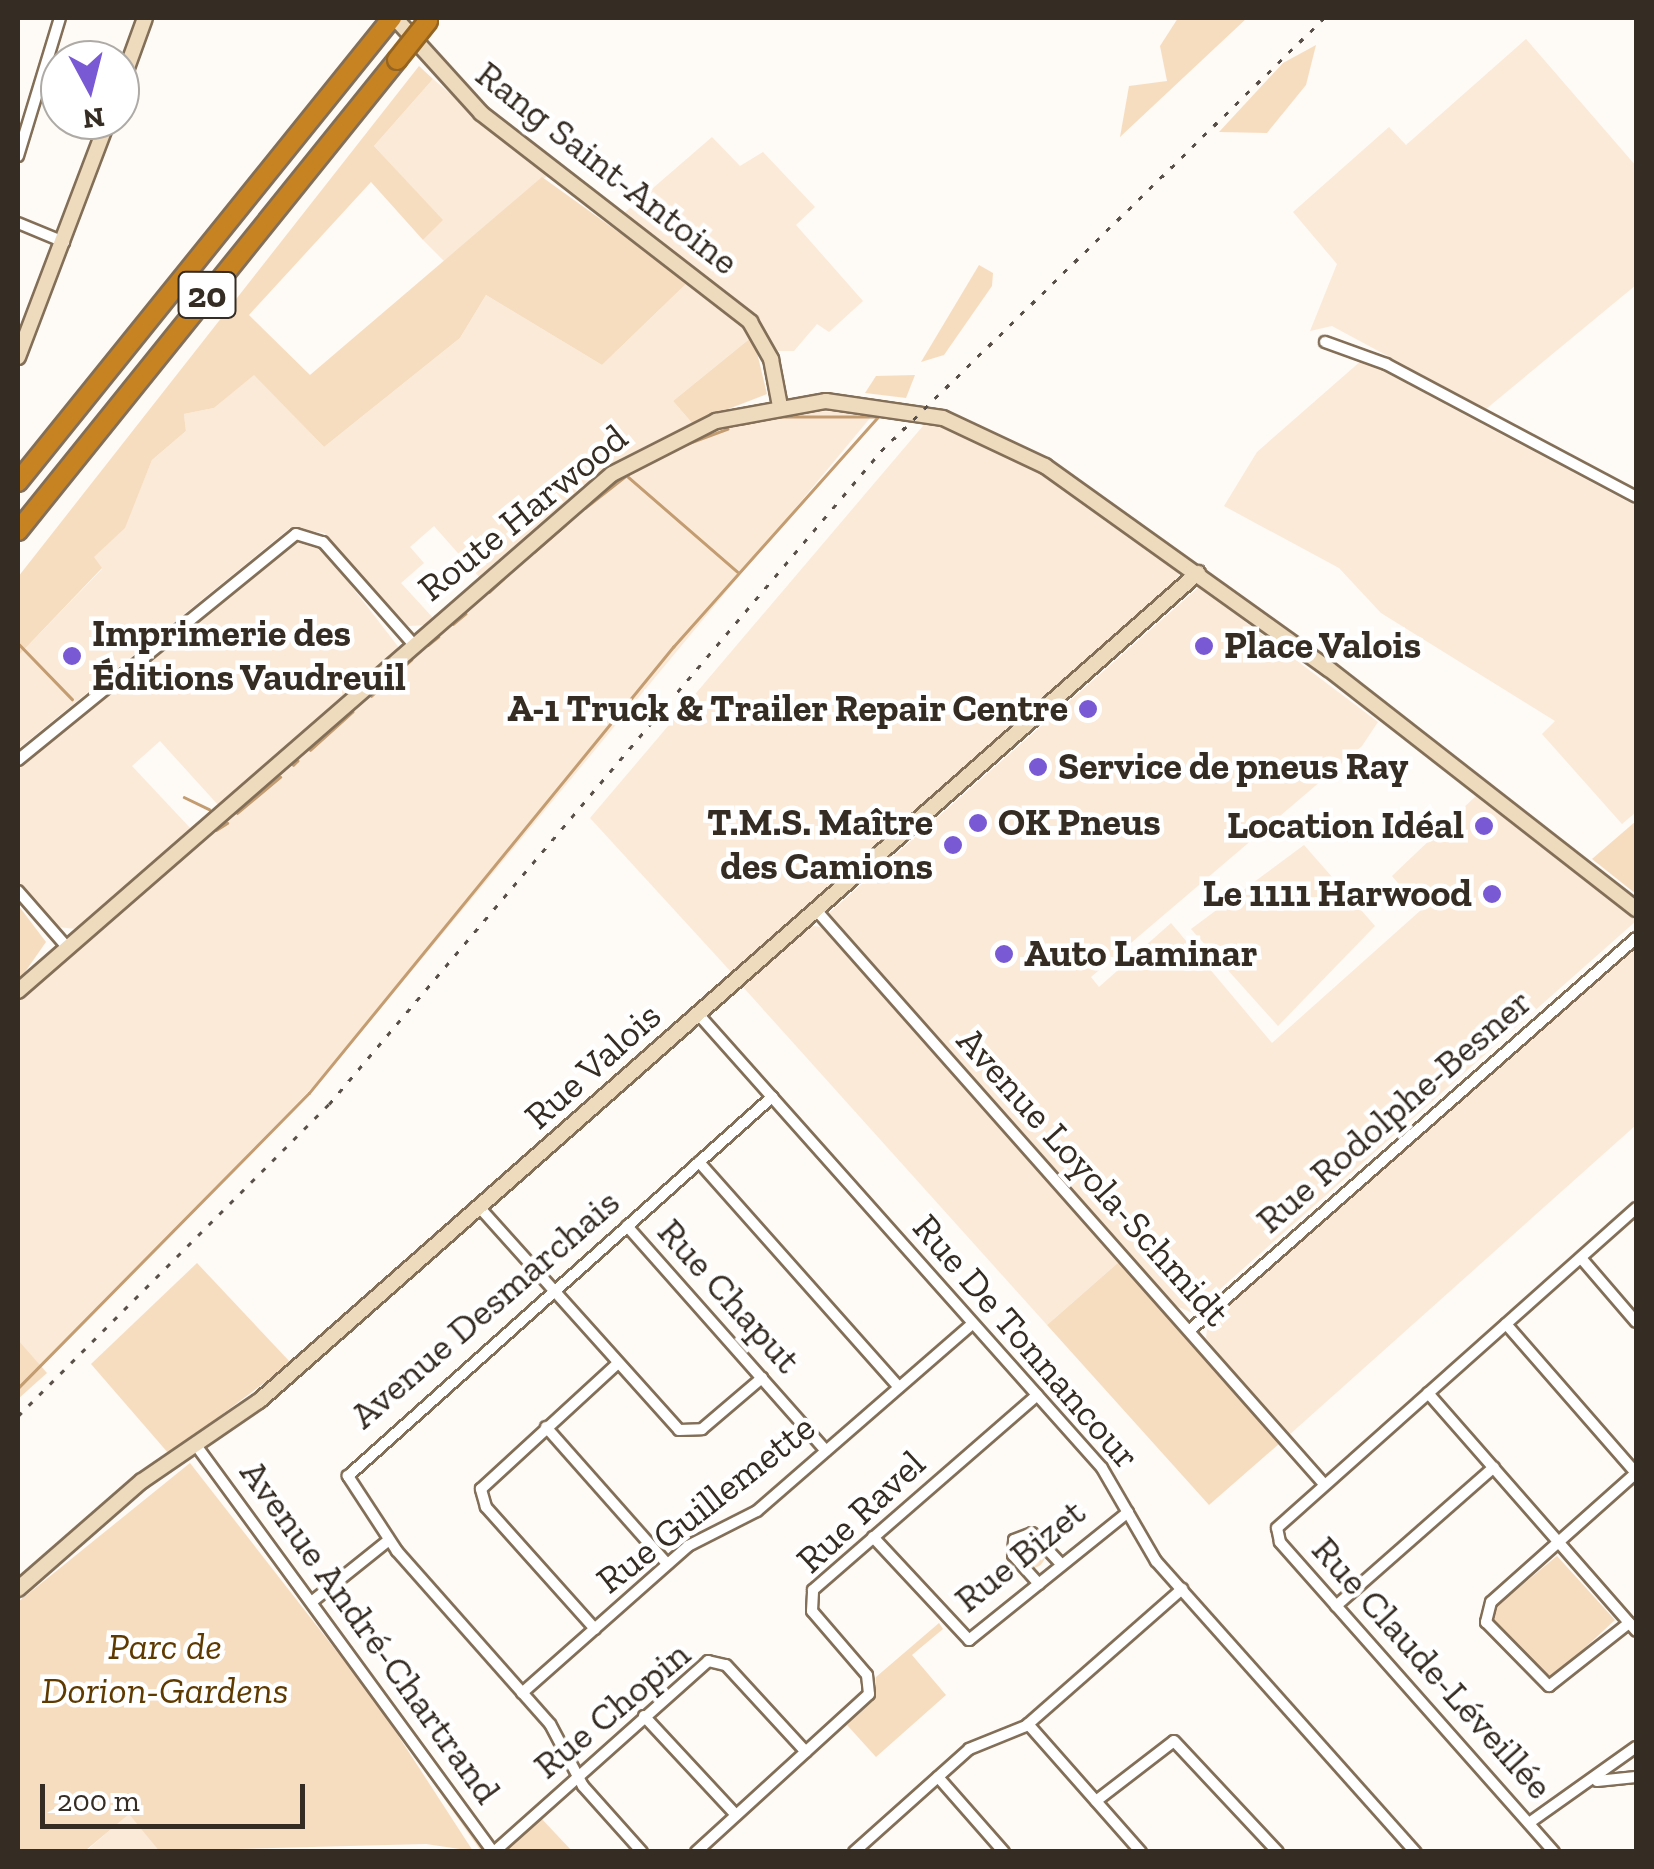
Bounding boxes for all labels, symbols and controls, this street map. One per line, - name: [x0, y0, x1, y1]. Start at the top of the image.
- north arrow: [40, 40, 140, 140]
- street label: Rang Saint-Antoine: [467, 51, 747, 285]
- text: N: [81, 101, 106, 136]
- road number: 20: [177, 265, 237, 325]
- street label: Route Harwood: [409, 415, 637, 611]
- place label: Imprimerie des Éditions Vaudreuil: [92, 611, 407, 700]
- place label: Place Valois: [1224, 623, 1422, 669]
- marker: Place Valois: [1193, 635, 1215, 657]
- marker: Imprimerie des Éditions Vaudreuil: [61, 645, 83, 667]
- place label: A-1 Truck & Trailer Repair Centre: [506, 686, 1068, 732]
- marker: A-1 Truck & Trailer Repair Centre: [1077, 698, 1099, 720]
- place label: Service de pneus Ray: [1058, 744, 1408, 790]
- marker: Service de pneus Ray: [1027, 756, 1049, 778]
- place label: T.M.S. Maître des Camions: [707, 800, 933, 889]
- place label: OK Pneus: [998, 800, 1161, 846]
- place label: Location Idéal: [1227, 803, 1464, 849]
- marker: OK Pneus: [967, 812, 989, 834]
- marker: Location Idéal: [1473, 815, 1495, 837]
- marker: T.M.S. Maître des Camions: [942, 834, 964, 856]
- place label: Le 1111 Harwood: [1202, 871, 1472, 917]
- marker: Le 1111 Harwood: [1481, 883, 1503, 905]
- place label: Auto Laminar: [1024, 931, 1257, 977]
- marker: Auto Laminar: [993, 943, 1015, 965]
- street label: Rue Rodolphe-Besner: [1247, 979, 1541, 1243]
- street label: Rue Valois: [515, 993, 671, 1139]
- street label: Avenue Loyola-Schmidt: [947, 1018, 1239, 1336]
- street label: Avenue Desmarchais: [341, 1180, 629, 1438]
- street label: Rue De Tonnancour: [903, 1205, 1149, 1479]
- street label: Rue Chaput: [648, 1209, 810, 1383]
- street label: Rue Guillemette: [588, 1405, 824, 1603]
- street label: Rue Ravel: [787, 1441, 935, 1583]
- street label: Avenue André-Chartrand: [230, 1451, 510, 1813]
- street label: Rue Bizet: [946, 1490, 1094, 1622]
- street label: Rue Claude-Léveillée: [1302, 1527, 1562, 1809]
- park label: Parc de Dorion-Gardens: [41, 1624, 289, 1714]
- street label: Rue Chopin: [525, 1632, 699, 1788]
- scale bar: [45, 1764, 310, 1826]
- text: 200 m: [57, 1783, 140, 1819]

